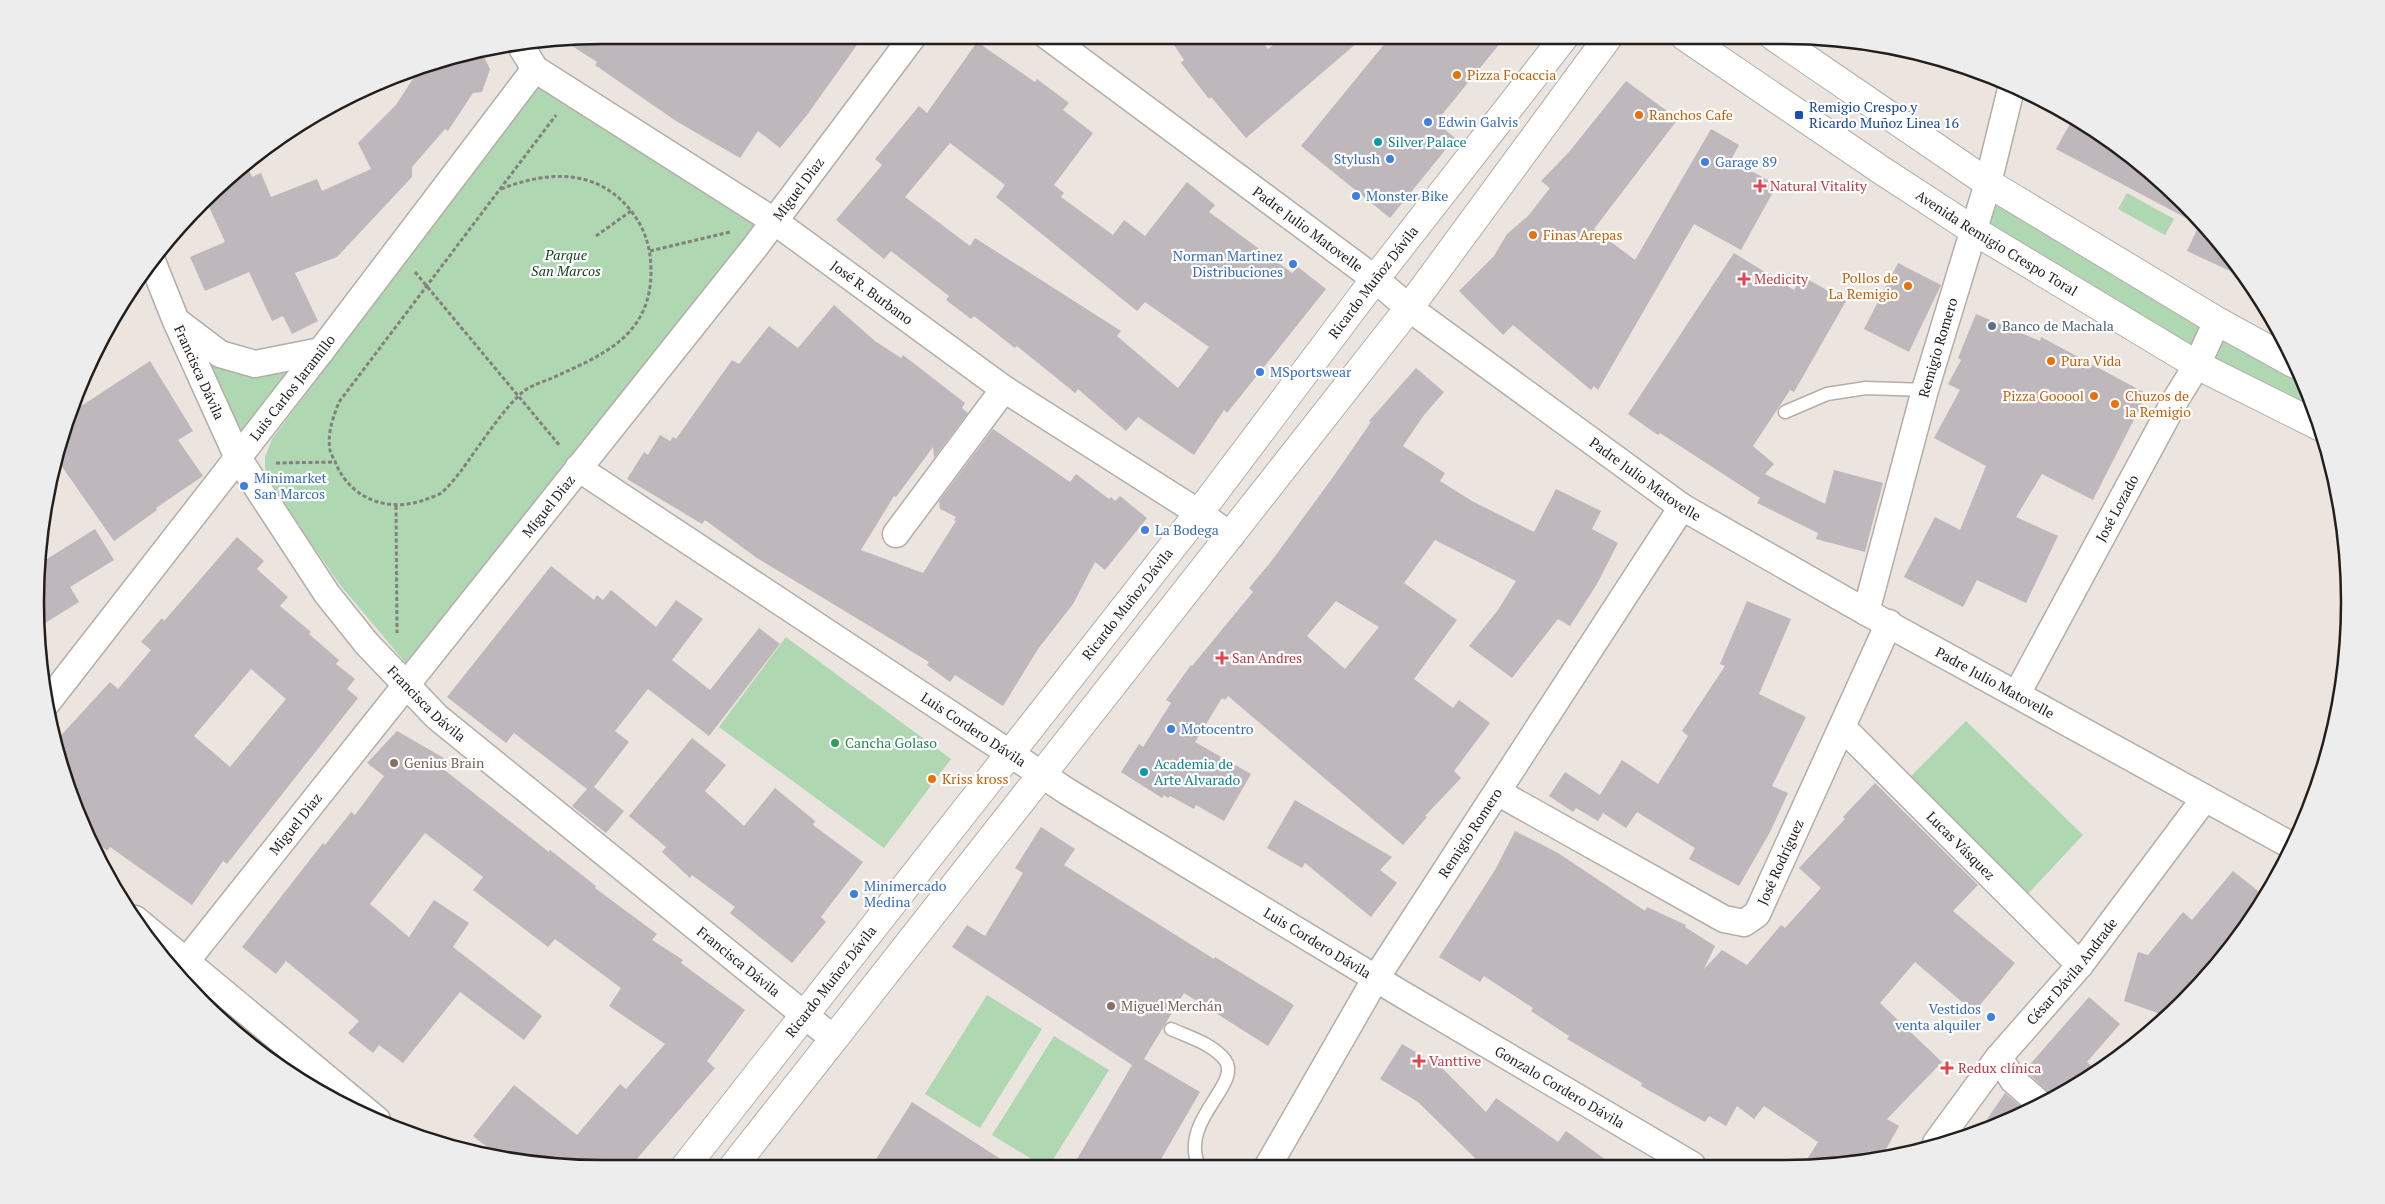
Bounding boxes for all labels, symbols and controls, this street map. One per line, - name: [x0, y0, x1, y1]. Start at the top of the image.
- place label: Pizza Focaccia: [1467, 65, 1556, 84]
- marker: Pizza Focaccia: [1451, 69, 1463, 81]
- place label: Remigio Crespo y Ricardo Muñoz Linea 16: [1809, 97, 1960, 132]
- place label: Ranchos Cafe: [1649, 105, 1733, 124]
- marker: Ranchos Cafe: [1633, 109, 1645, 121]
- marker: Remigio Crespo y Ricardo Muñoz Linea 16: [1793, 109, 1805, 121]
- place label: Edwin Galvis: [1438, 112, 1518, 131]
- marker: Edwin Galvis: [1422, 116, 1434, 128]
- place label: Silver Palace: [1388, 132, 1467, 151]
- marker: Silver Palace: [1372, 136, 1384, 148]
- place label: Stylush: [1334, 149, 1380, 168]
- place label: Garage 89: [1715, 152, 1777, 171]
- street label: Miguel Diaz: [768, 153, 828, 224]
- marker: Stylush: [1384, 153, 1396, 165]
- marker: Garage 89: [1699, 156, 1711, 168]
- place label: Natural Vitality: [1770, 176, 1868, 195]
- marker: Natural Vitality: [1754, 180, 1766, 192]
- street label: Padre Julio Matovelle: [1249, 182, 1367, 276]
- street label: Avenida Remigio Crespo Toral: [1912, 185, 2081, 300]
- place label: Monster Bike: [1366, 186, 1448, 205]
- marker: Monster Bike: [1350, 190, 1362, 202]
- street label: Ricardo Muñoz Dávila: [1324, 222, 1422, 342]
- place label: Finas Arepas: [1543, 225, 1622, 244]
- marker: Finas Arepas: [1527, 229, 1539, 241]
- park label: Parque San Marcos: [531, 245, 601, 280]
- place label: Norman Martinez Distribuciones: [1173, 246, 1283, 281]
- street label: José R. Burbano: [827, 256, 917, 329]
- marker: Norman Martinez Distribuciones: [1287, 258, 1299, 270]
- place label: Pollos de La Remigio: [1829, 268, 1898, 303]
- place label: Medicity: [1754, 269, 1809, 288]
- marker: Medicity: [1738, 273, 1750, 285]
- marker: Pollos de La Remigio: [1902, 280, 1914, 292]
- street label: Remigio Romero: [1913, 295, 1962, 399]
- place label: Banco de Machala: [2002, 316, 2114, 335]
- marker: Banco de Machala: [1986, 320, 1998, 332]
- street label: Francisca Dávila: [170, 322, 229, 422]
- street label: Luis Carlos Jaramillo: [245, 330, 339, 444]
- place label: Pura Vida: [2061, 351, 2121, 370]
- marker: Pura Vida: [2045, 355, 2057, 367]
- place label: MSportswear: [1270, 362, 1352, 381]
- marker: MSportswear: [1254, 366, 1266, 378]
- place label: Pizza Gooool: [2003, 386, 2084, 405]
- place label: Chuzos de la Remigio: [2125, 386, 2191, 421]
- marker: Pizza Gooool: [2088, 390, 2100, 402]
- marker: Chuzos de la Remigio: [2109, 398, 2121, 410]
- street label: Padre Julio Matovelle: [1586, 433, 1705, 525]
- place label: Minimarket San Marcos: [254, 468, 328, 503]
- street label: Miguel Diaz: [518, 471, 579, 541]
- street label: José Lozado: [2091, 471, 2143, 545]
- marker: Minimarket San Marcos: [238, 480, 250, 492]
- place label: La Bodega: [1155, 520, 1219, 539]
- marker: La Bodega: [1139, 524, 1151, 536]
- street label: Ricardo Muñoz Dávila: [1077, 544, 1177, 663]
- street label: Padre Julio Matovelle: [1932, 642, 2058, 723]
- place label: San Andres: [1232, 648, 1302, 667]
- marker: San Andres: [1216, 652, 1228, 664]
- street label: Francisca Dávila: [384, 661, 470, 746]
- street label: Luis Cordero Dávila: [917, 687, 1030, 771]
- place label: Motocentro: [1181, 719, 1254, 738]
- marker: Motocentro: [1165, 723, 1177, 735]
- place label: Cancha Golaso: [845, 733, 937, 752]
- marker: Cancha Golaso: [829, 737, 841, 749]
- place label: Genius Brain: [404, 753, 485, 772]
- place label: Academia de Arte Alvarado: [1154, 754, 1240, 789]
- marker: Genius Brain: [388, 757, 400, 769]
- marker: Academia de Arte Alvarado: [1138, 766, 1150, 778]
- place label: Kriss kross: [942, 769, 1009, 788]
- marker: Kriss kross: [926, 773, 938, 785]
- street label: Remigio Romero: [1434, 784, 1506, 881]
- street label: Miguel Diaz: [265, 788, 326, 859]
- street label: Lucas Vásquez: [1923, 807, 2000, 884]
- street label: José Rodríguez: [1752, 816, 1808, 908]
- place label: Minimercado Medina: [864, 876, 947, 911]
- marker: Minimercado Medina: [848, 888, 860, 900]
- street label: Luis Cordero Dávila: [1260, 903, 1375, 982]
- street label: César Dávila Andrade: [2022, 914, 2121, 1029]
- street label: Ricardo Muñoz Dávila: [781, 921, 880, 1041]
- street label: Francisca Dávila: [693, 922, 784, 1001]
- place label: Miguel Merchán: [1121, 996, 1223, 1015]
- place label: Vestidos venta alquiler: [1894, 999, 1982, 1034]
- marker: Miguel Merchán: [1105, 1000, 1117, 1012]
- marker: Vestidos venta alquiler: [1985, 1011, 1997, 1023]
- street label: Gonzalo Cordero Dávila: [1492, 1041, 1629, 1132]
- place label: Vanttive: [1429, 1051, 1481, 1070]
- marker: Vanttive: [1413, 1055, 1425, 1067]
- place label: Redux clínica: [1958, 1058, 2041, 1077]
- marker: Redux clínica: [1940, 1061, 1954, 1075]

